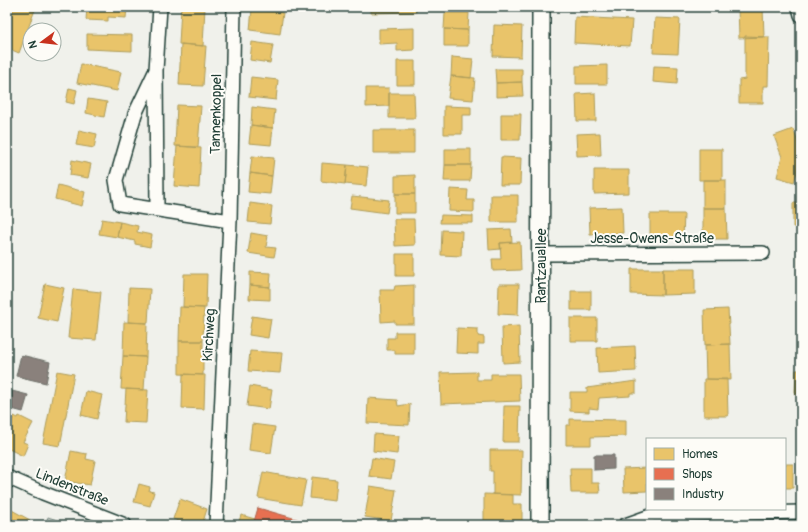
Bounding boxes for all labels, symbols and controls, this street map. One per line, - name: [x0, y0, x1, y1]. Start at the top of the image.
- north arrow: [22, 22, 62, 62]
- text: N: [25, 39, 40, 50]
- street label: Tannenkoppel: [207, 74, 225, 154]
- street label: Rantzauallee: [533, 228, 550, 304]
- street label: Jesse-Owens-Straße: [590, 230, 714, 247]
- street label: Kirchweg: [199, 308, 219, 362]
- legend: [646, 438, 786, 510]
- text: Homes: [682, 447, 718, 462]
- street label: Lindenstraße: [33, 465, 111, 509]
- text: Shops: [682, 467, 713, 482]
- text: Industry: [682, 487, 724, 502]

